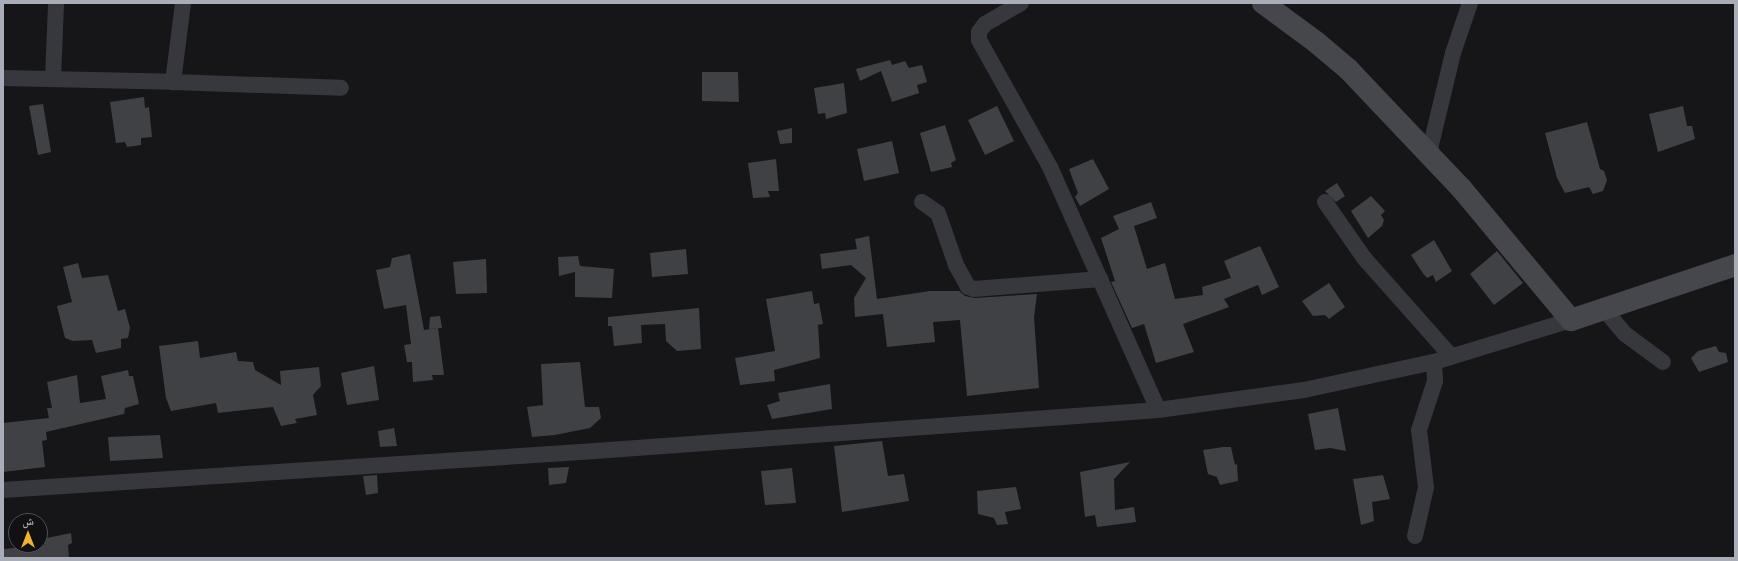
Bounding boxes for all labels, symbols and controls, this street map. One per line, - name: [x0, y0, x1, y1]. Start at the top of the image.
- north arrow: [8, 513, 48, 553]
- text: ش: [22, 515, 34, 528]

